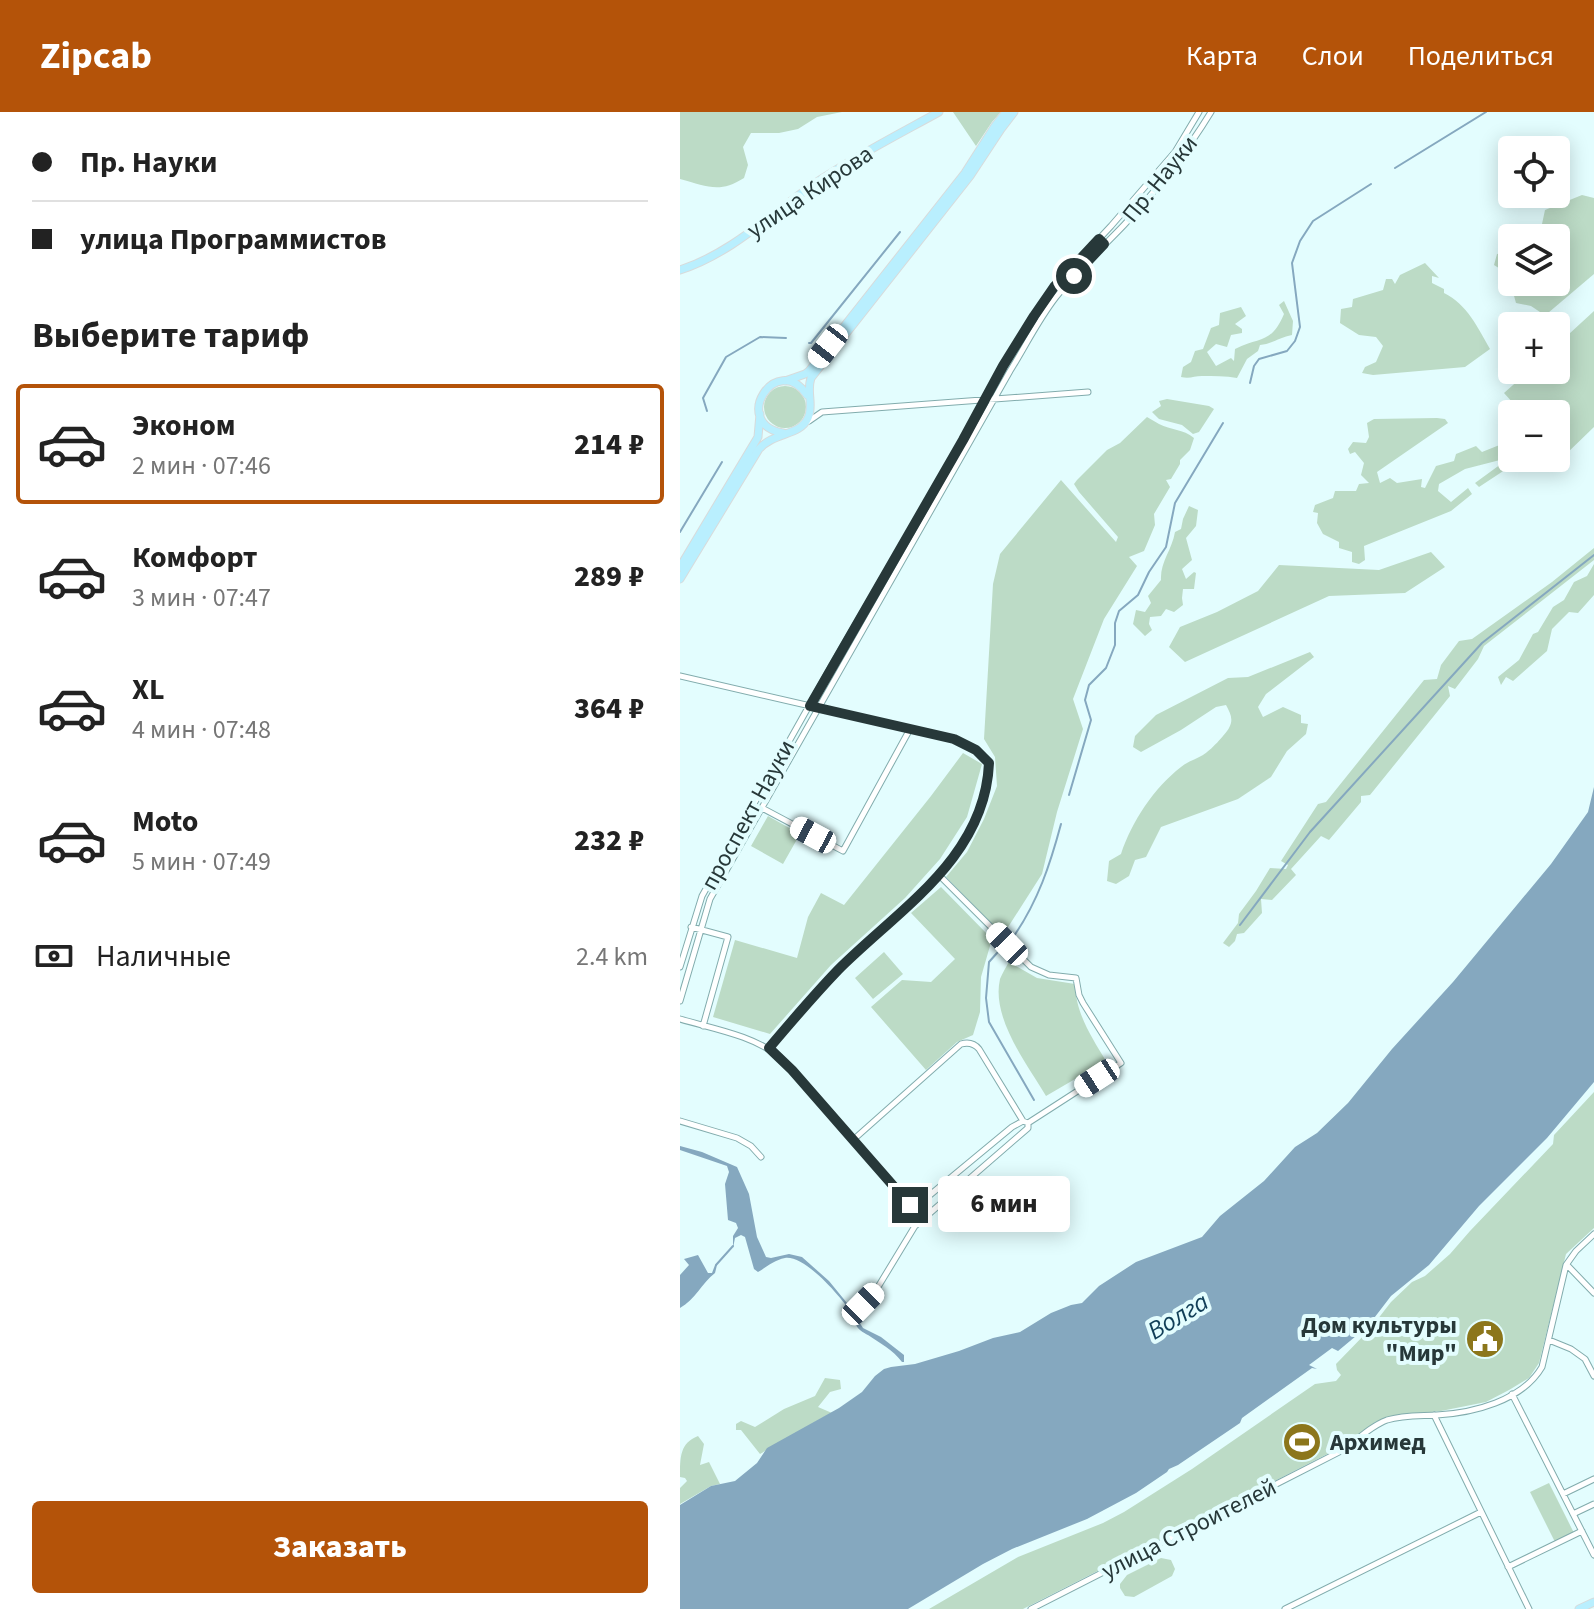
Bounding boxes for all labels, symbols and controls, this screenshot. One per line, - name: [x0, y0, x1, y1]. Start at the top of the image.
- text: Zipcab: [40, 29, 152, 83]
- text: Карта: [1186, 36, 1258, 76]
- text: Слои: [1302, 36, 1364, 76]
- text: Поделиться: [1408, 36, 1554, 76]
- street label: Пр. Науки: [1114, 128, 1206, 230]
- map controls: [1498, 136, 1570, 472]
- button: locate: [1498, 136, 1570, 208]
- street label: улица Кирова: [740, 137, 880, 247]
- text: Пр. Науки: [80, 141, 217, 184]
- text: улица Программистов: [80, 218, 387, 261]
- button: layers: [1498, 224, 1570, 296]
- route start: [1056, 258, 1092, 294]
- text: Выберите тариф: [32, 310, 309, 361]
- button: +: [1498, 312, 1570, 384]
- car: [804, 320, 852, 372]
- button: −: [1498, 400, 1570, 472]
- text: Эконом: [132, 404, 236, 447]
- icon: car: [36, 408, 108, 480]
- text: 214 ₽: [574, 423, 644, 466]
- text: 2 мин · 07:46: [132, 447, 271, 484]
- text: Комфорт: [132, 536, 258, 579]
- icon: car: [36, 540, 108, 612]
- text: 289 ₽: [574, 555, 644, 598]
- text: 3 мин · 07:47: [132, 579, 271, 616]
- text: XL: [132, 668, 165, 711]
- icon: car: [36, 672, 108, 744]
- text: 364 ₽: [574, 687, 644, 730]
- text: 4 мин · 07:48: [132, 711, 271, 748]
- street label: проспект Науки: [692, 733, 804, 897]
- text: Moto: [132, 800, 198, 843]
- icon: car: [36, 804, 108, 876]
- car: [786, 813, 840, 857]
- text: 232 ₽: [574, 819, 644, 862]
- text: 5 мин · 07:49: [132, 843, 271, 880]
- car: [982, 918, 1032, 970]
- icon: cash: [32, 934, 76, 978]
- text: Наличные: [96, 935, 231, 978]
- text: 2.4 km: [576, 938, 648, 975]
- car: [1070, 1055, 1124, 1101]
- callout: 6 мин: [938, 1177, 1070, 1233]
- text: 6 мин: [971, 1185, 1037, 1222]
- route end: [892, 1187, 928, 1223]
- car: [838, 1279, 888, 1329]
- water label: Волга: [1140, 1283, 1216, 1349]
- place label: Дом культуры "Мир": [1301, 1308, 1457, 1371]
- public building icon: Дом культуры "Мир": [1464, 1318, 1506, 1360]
- sports icon: Архимед: [1281, 1421, 1323, 1463]
- place label: Архимед: [1329, 1425, 1425, 1460]
- street label: улица Строителей: [1095, 1470, 1283, 1588]
- button: Заказать: [32, 1501, 648, 1593]

